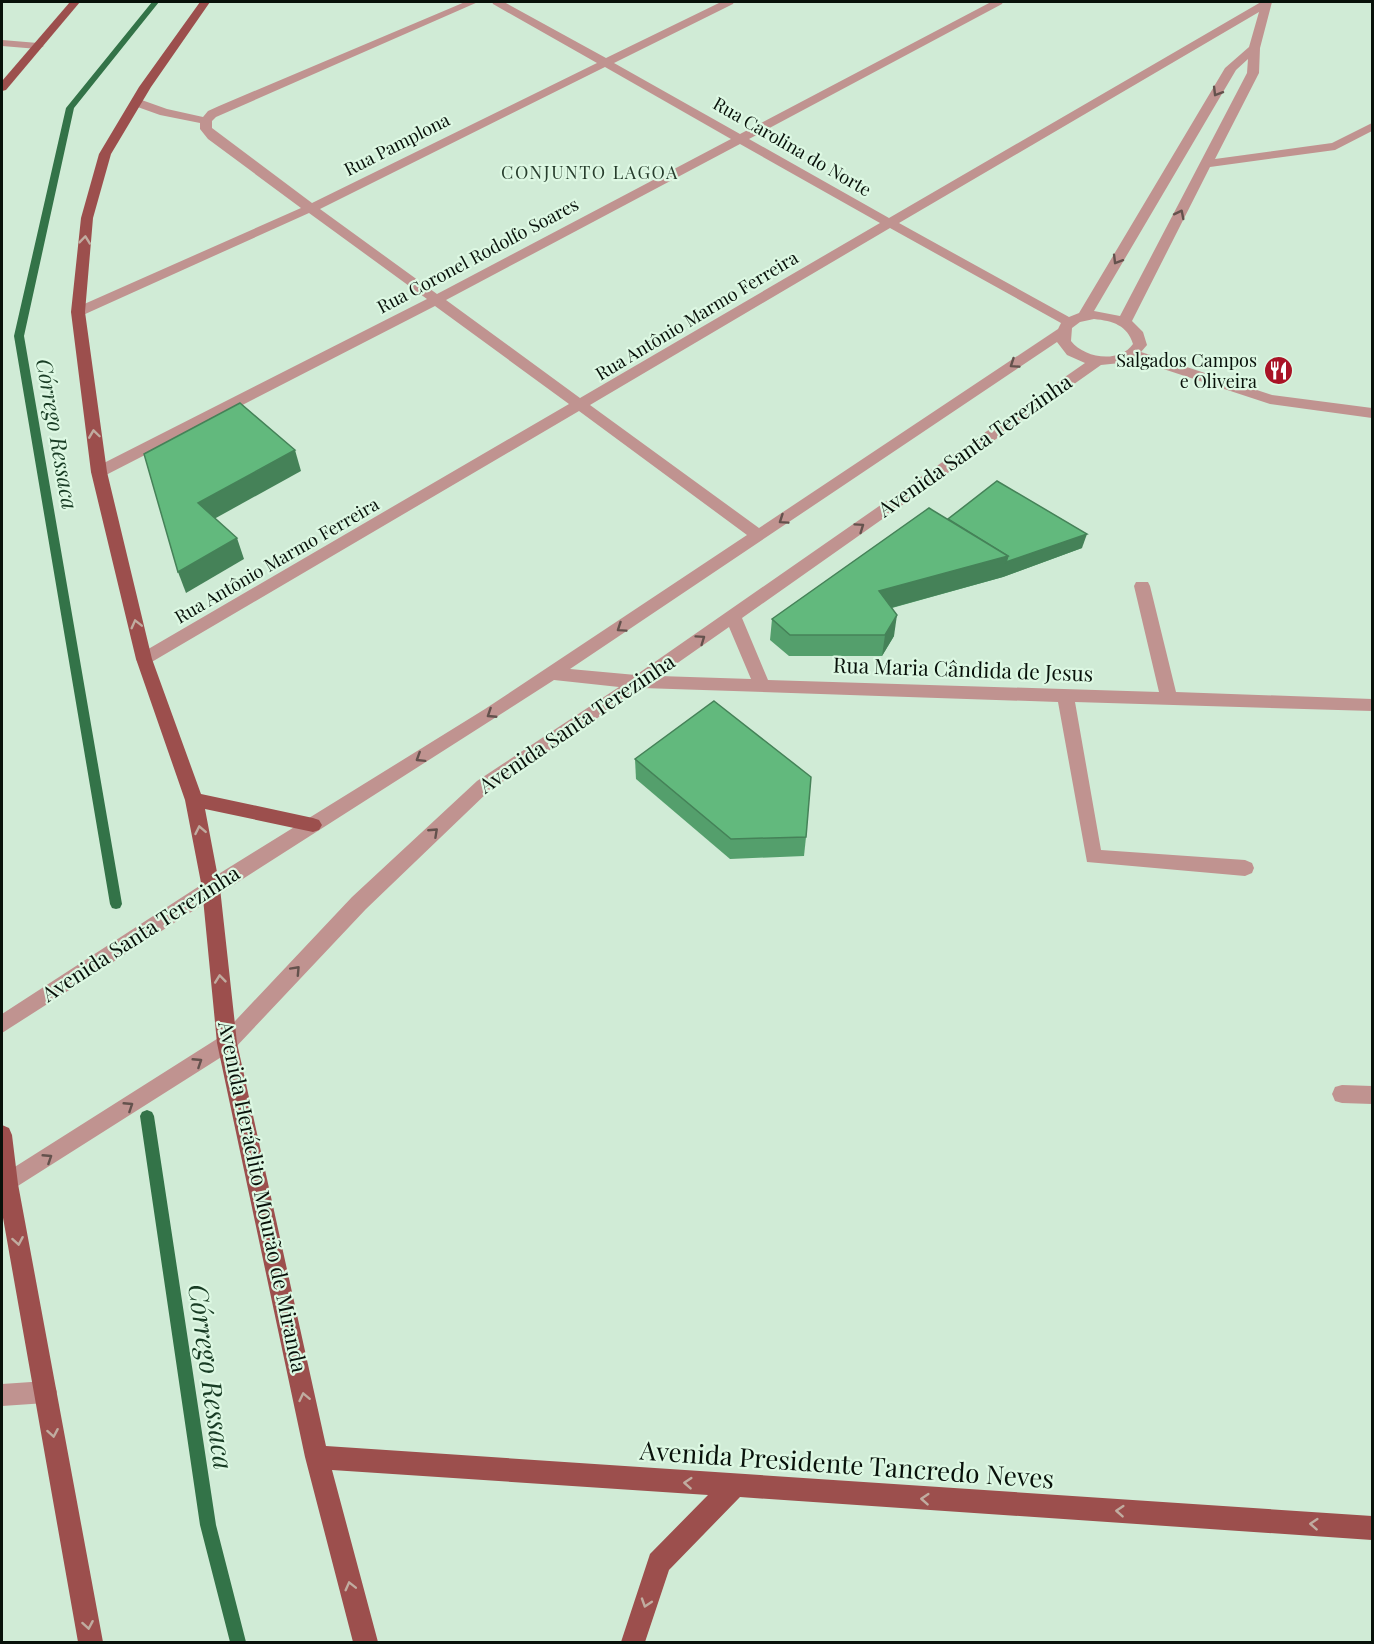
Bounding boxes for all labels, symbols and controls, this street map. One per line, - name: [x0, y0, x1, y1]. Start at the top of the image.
- one-way arrow: [1213, 86, 1224, 96]
- street label: Rua Carolina do Norte: [709, 91, 876, 201]
- street label: Rua Pamplona: [340, 107, 454, 181]
- district label: CONJUNTO LAGOA: [501, 160, 679, 184]
- street label: Rua Coronel Rodolfo Soares: [373, 192, 582, 318]
- one-way arrow: [1173, 210, 1184, 221]
- one-way arrow: [78, 236, 91, 245]
- street label: Rua Antônio Marmo Ferreira: [591, 245, 802, 385]
- one-way arrow: [1113, 254, 1125, 264]
- place label: Salgados Campos e Oliveira: [1116, 348, 1257, 393]
- restaurant icon: Salgados Campos e Oliveira: [1262, 355, 1294, 387]
- water label: Córrego Ressaca: [30, 356, 86, 512]
- one-way arrow: [1010, 357, 1021, 368]
- street label: Avenida Santa Terezinha: [870, 366, 1077, 523]
- one-way arrow: [89, 429, 101, 438]
- street label: Rua Antônio Marmo Ferreira: [170, 492, 383, 629]
- one-way arrow: [778, 513, 789, 524]
- one-way arrow: [854, 523, 865, 534]
- one-way arrow: [130, 619, 143, 629]
- one-way arrow: [616, 621, 627, 632]
- one-way arrow: [694, 635, 705, 646]
- street label: Avenida Santa Terezinha: [472, 646, 680, 799]
- street label: Rua Maria Cândida de Jesus: [832, 649, 1094, 687]
- one-way arrow: [487, 707, 498, 718]
- one-way arrow: [416, 751, 426, 763]
- one-way arrow: [194, 825, 207, 835]
- one-way arrow: [427, 828, 438, 839]
- street label: Avenida Santa Terezinha: [35, 857, 245, 1007]
- one-way arrow: [289, 966, 300, 976]
- one-way arrow: [214, 975, 227, 984]
- street label: Avenida Heráclito Mourão de Miranda: [213, 1017, 315, 1375]
- one-way arrow: [192, 1057, 202, 1069]
- one-way arrow: [122, 1102, 133, 1113]
- one-way arrow: [42, 1153, 52, 1165]
- one-way arrow: [11, 1236, 24, 1246]
- water label: Córrego Ressaca: [181, 1281, 243, 1472]
- one-way arrow: [298, 1392, 311, 1402]
- one-way arrow: [46, 1428, 59, 1438]
- street label: Avenida Presidente Tancredo Neves: [638, 1431, 1055, 1495]
- one-way arrow: [684, 1477, 693, 1490]
- one-way arrow: [920, 1493, 929, 1506]
- one-way arrow: [1115, 1505, 1124, 1518]
- one-way arrow: [1310, 1518, 1319, 1531]
- one-way arrow: [345, 1581, 358, 1591]
- one-way arrow: [641, 1597, 653, 1608]
- one-way arrow: [81, 1620, 93, 1629]

